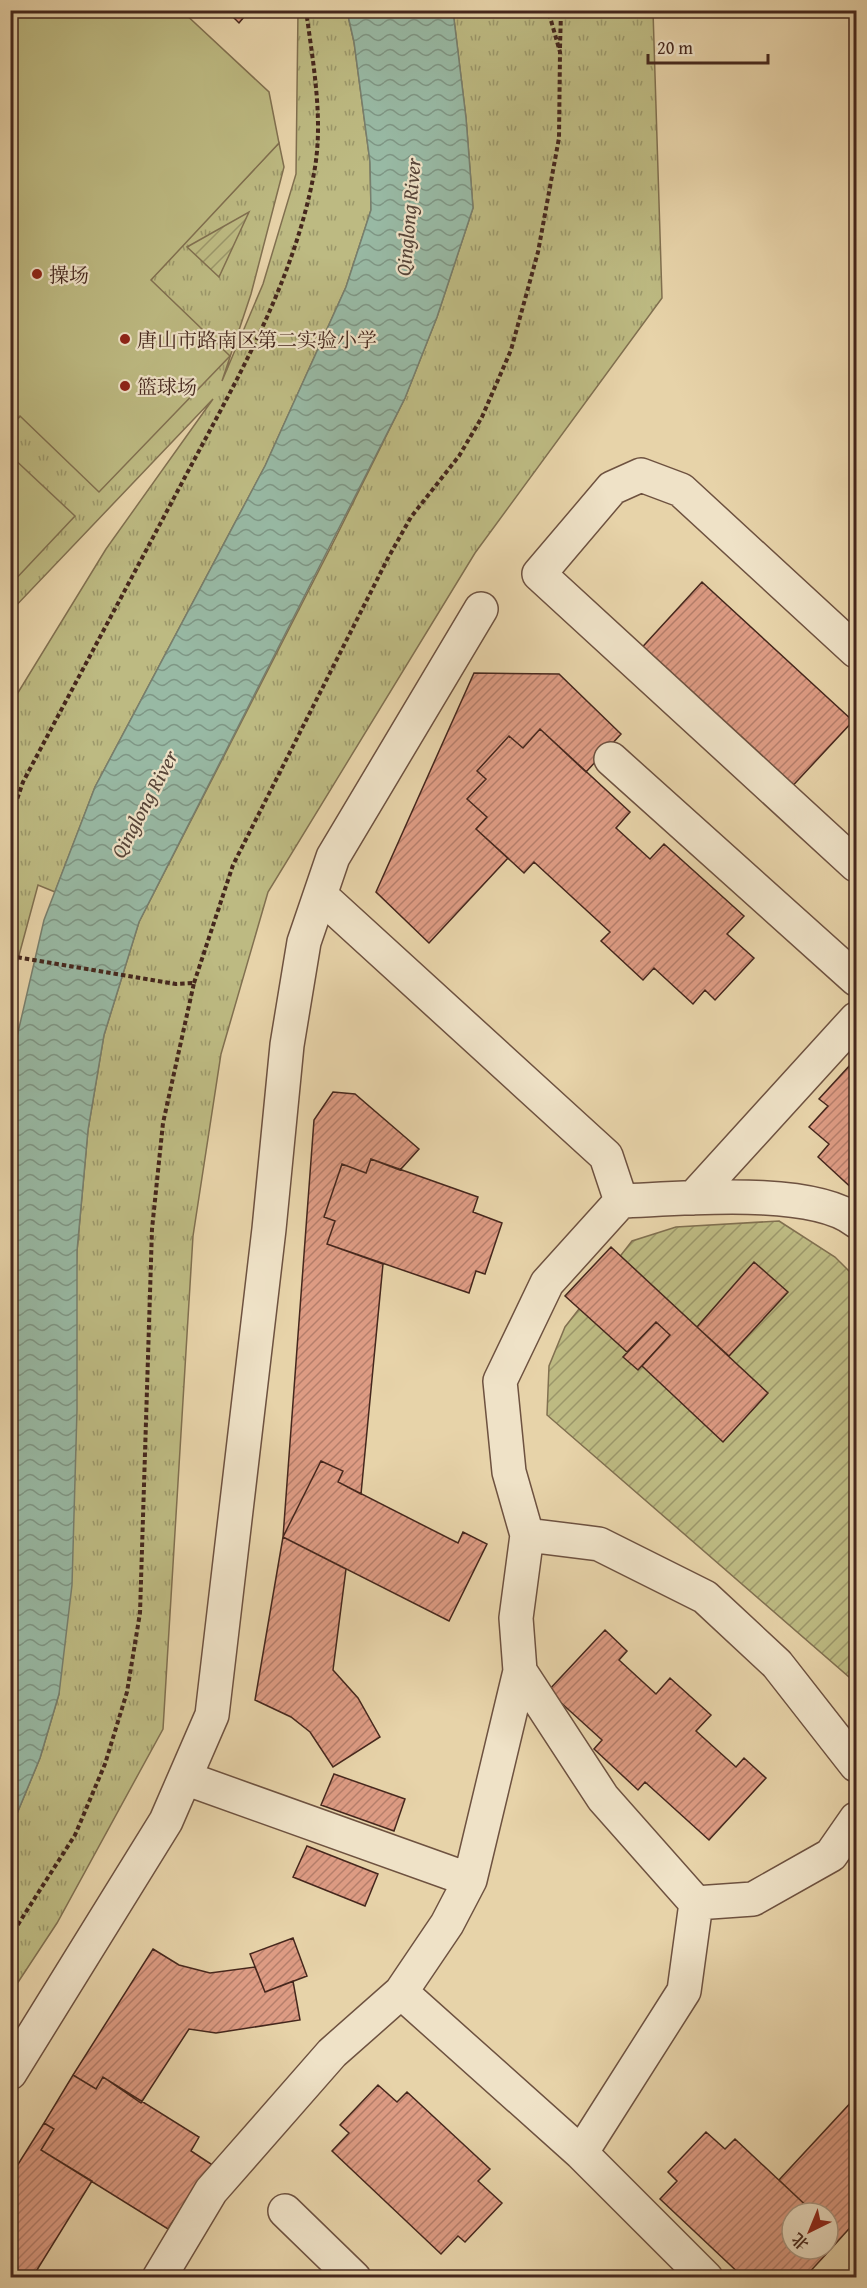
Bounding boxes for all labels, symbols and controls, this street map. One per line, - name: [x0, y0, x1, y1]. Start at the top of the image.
- scale bar: [648, 27, 768, 65]
- text: 20 m: [657, 34, 693, 61]
- water label: Qinglong River: [387, 156, 429, 277]
- place label: 操场: [49, 260, 89, 289]
- marker: 操场: [30, 267, 44, 281]
- place label: 唐山市路南区第二实验小学: [137, 325, 377, 354]
- marker: 唐山市路南区第二实验小学: [118, 332, 132, 346]
- place label: 篮球场: [137, 372, 197, 401]
- marker: 篮球场: [118, 379, 132, 393]
- water label: Qinglong River: [103, 744, 186, 863]
- north arrow: [780, 2201, 840, 2261]
- text: 北: [786, 2228, 814, 2256]

